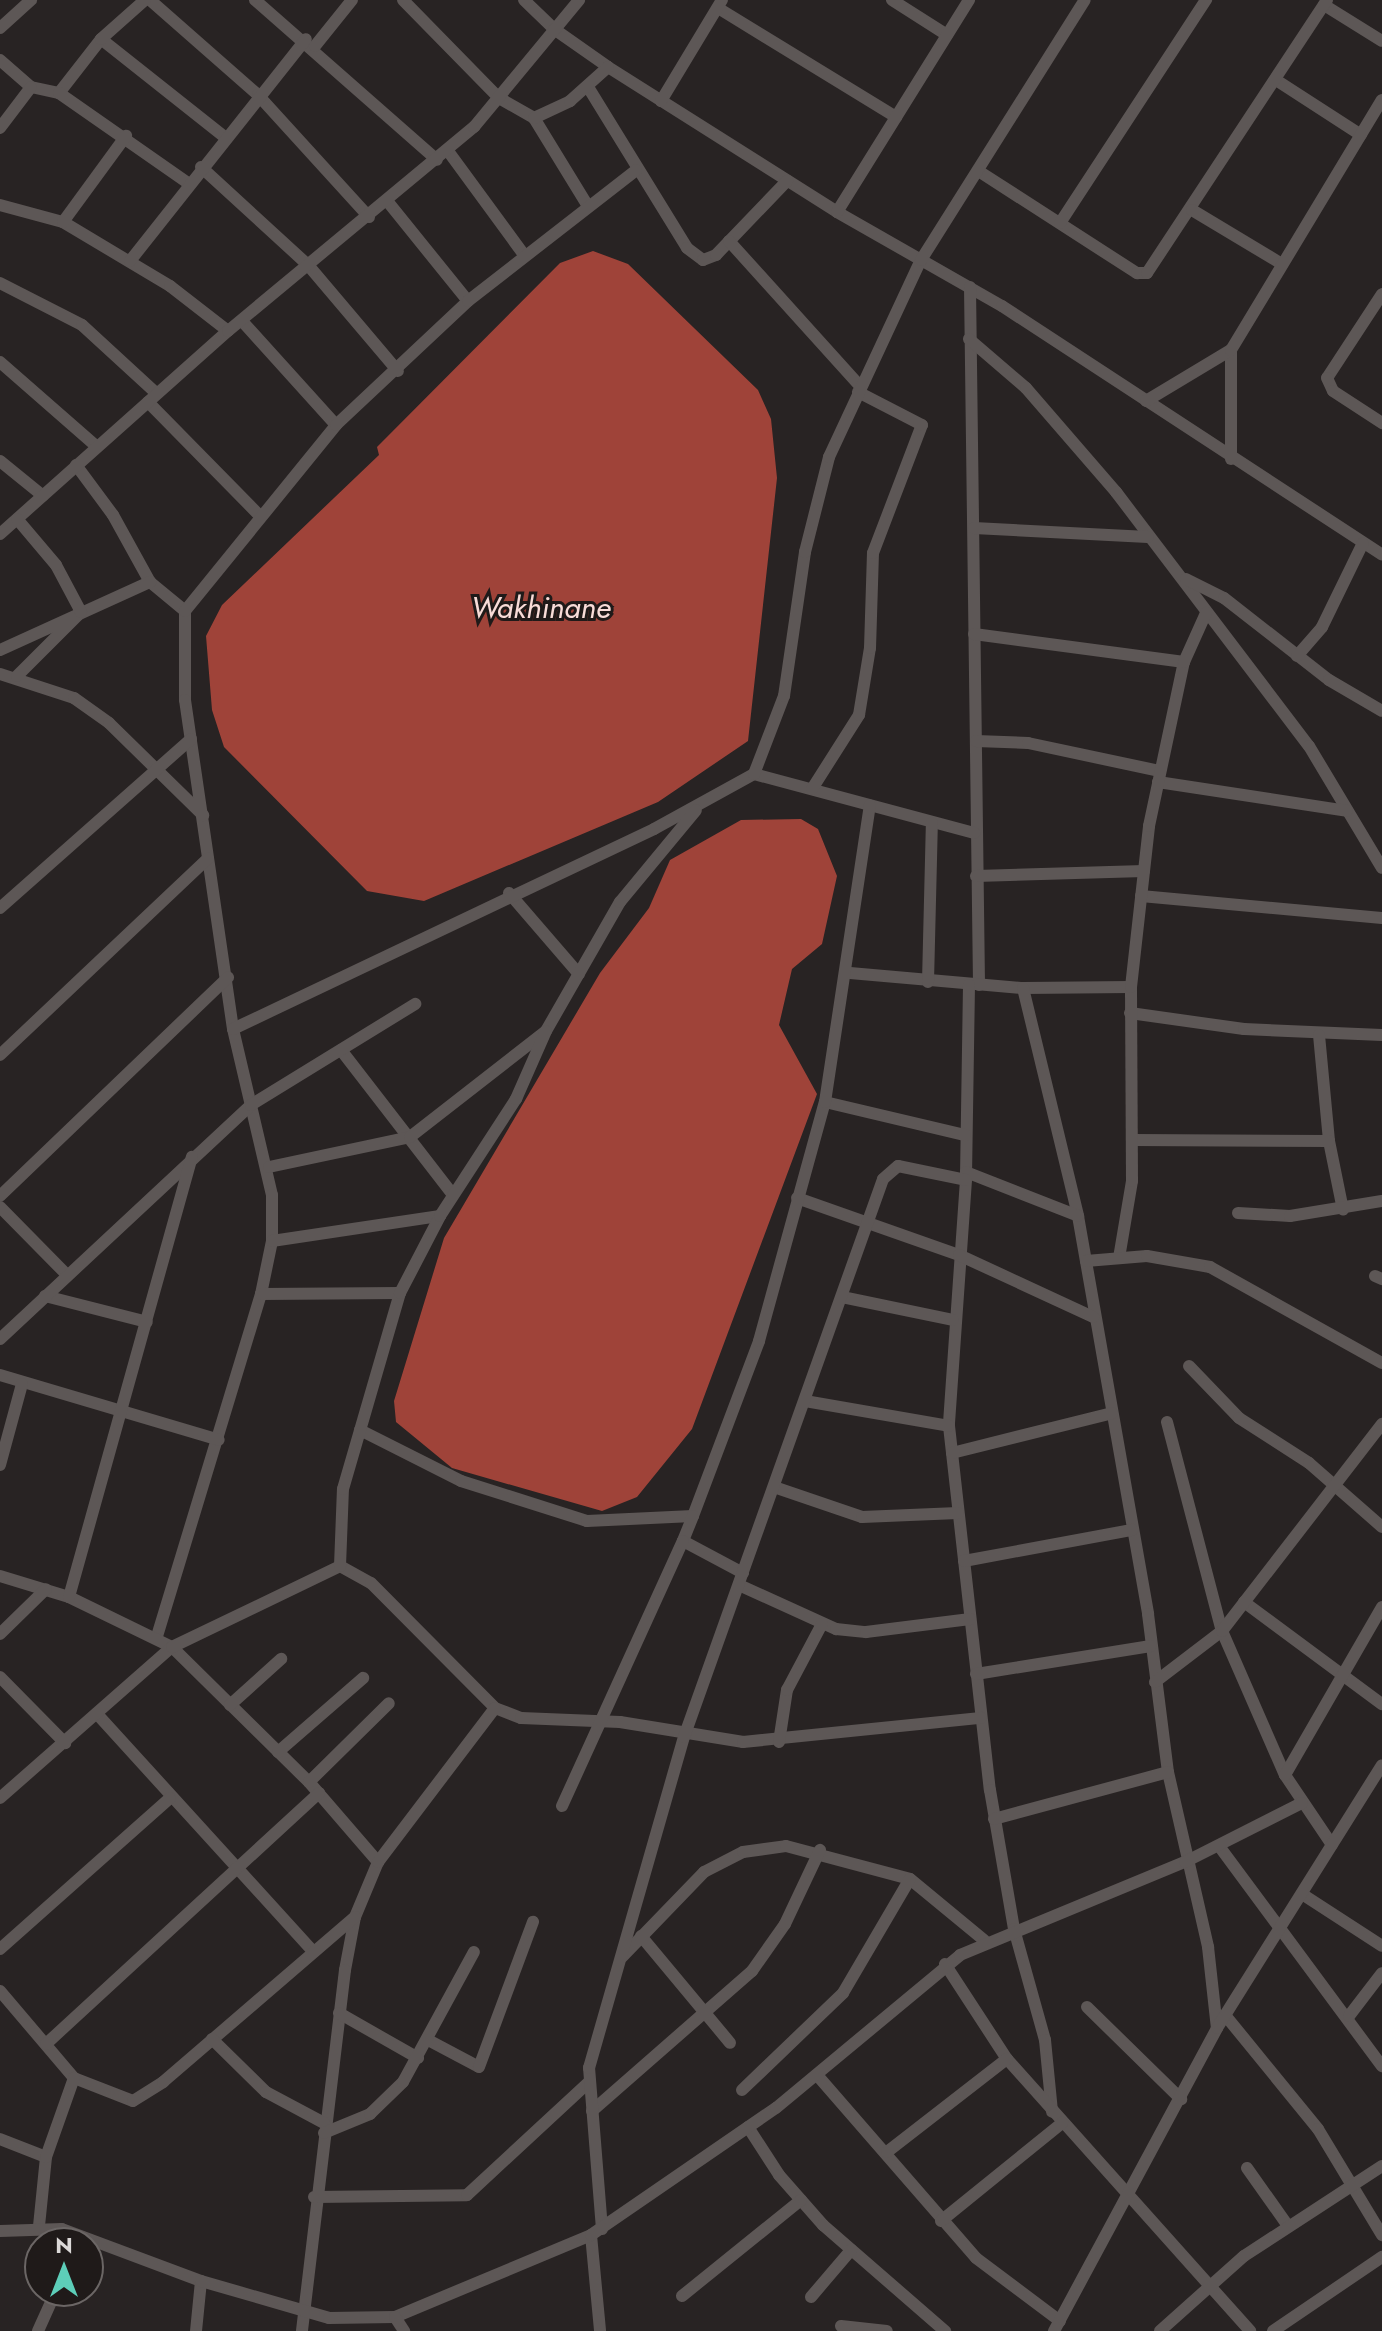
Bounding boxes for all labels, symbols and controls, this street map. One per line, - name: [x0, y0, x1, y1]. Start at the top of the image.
- water label: Wakhinane: [471, 590, 611, 626]
- north arrow: [24, 2227, 104, 2307]
- text: N: [55, 2229, 73, 2261]

